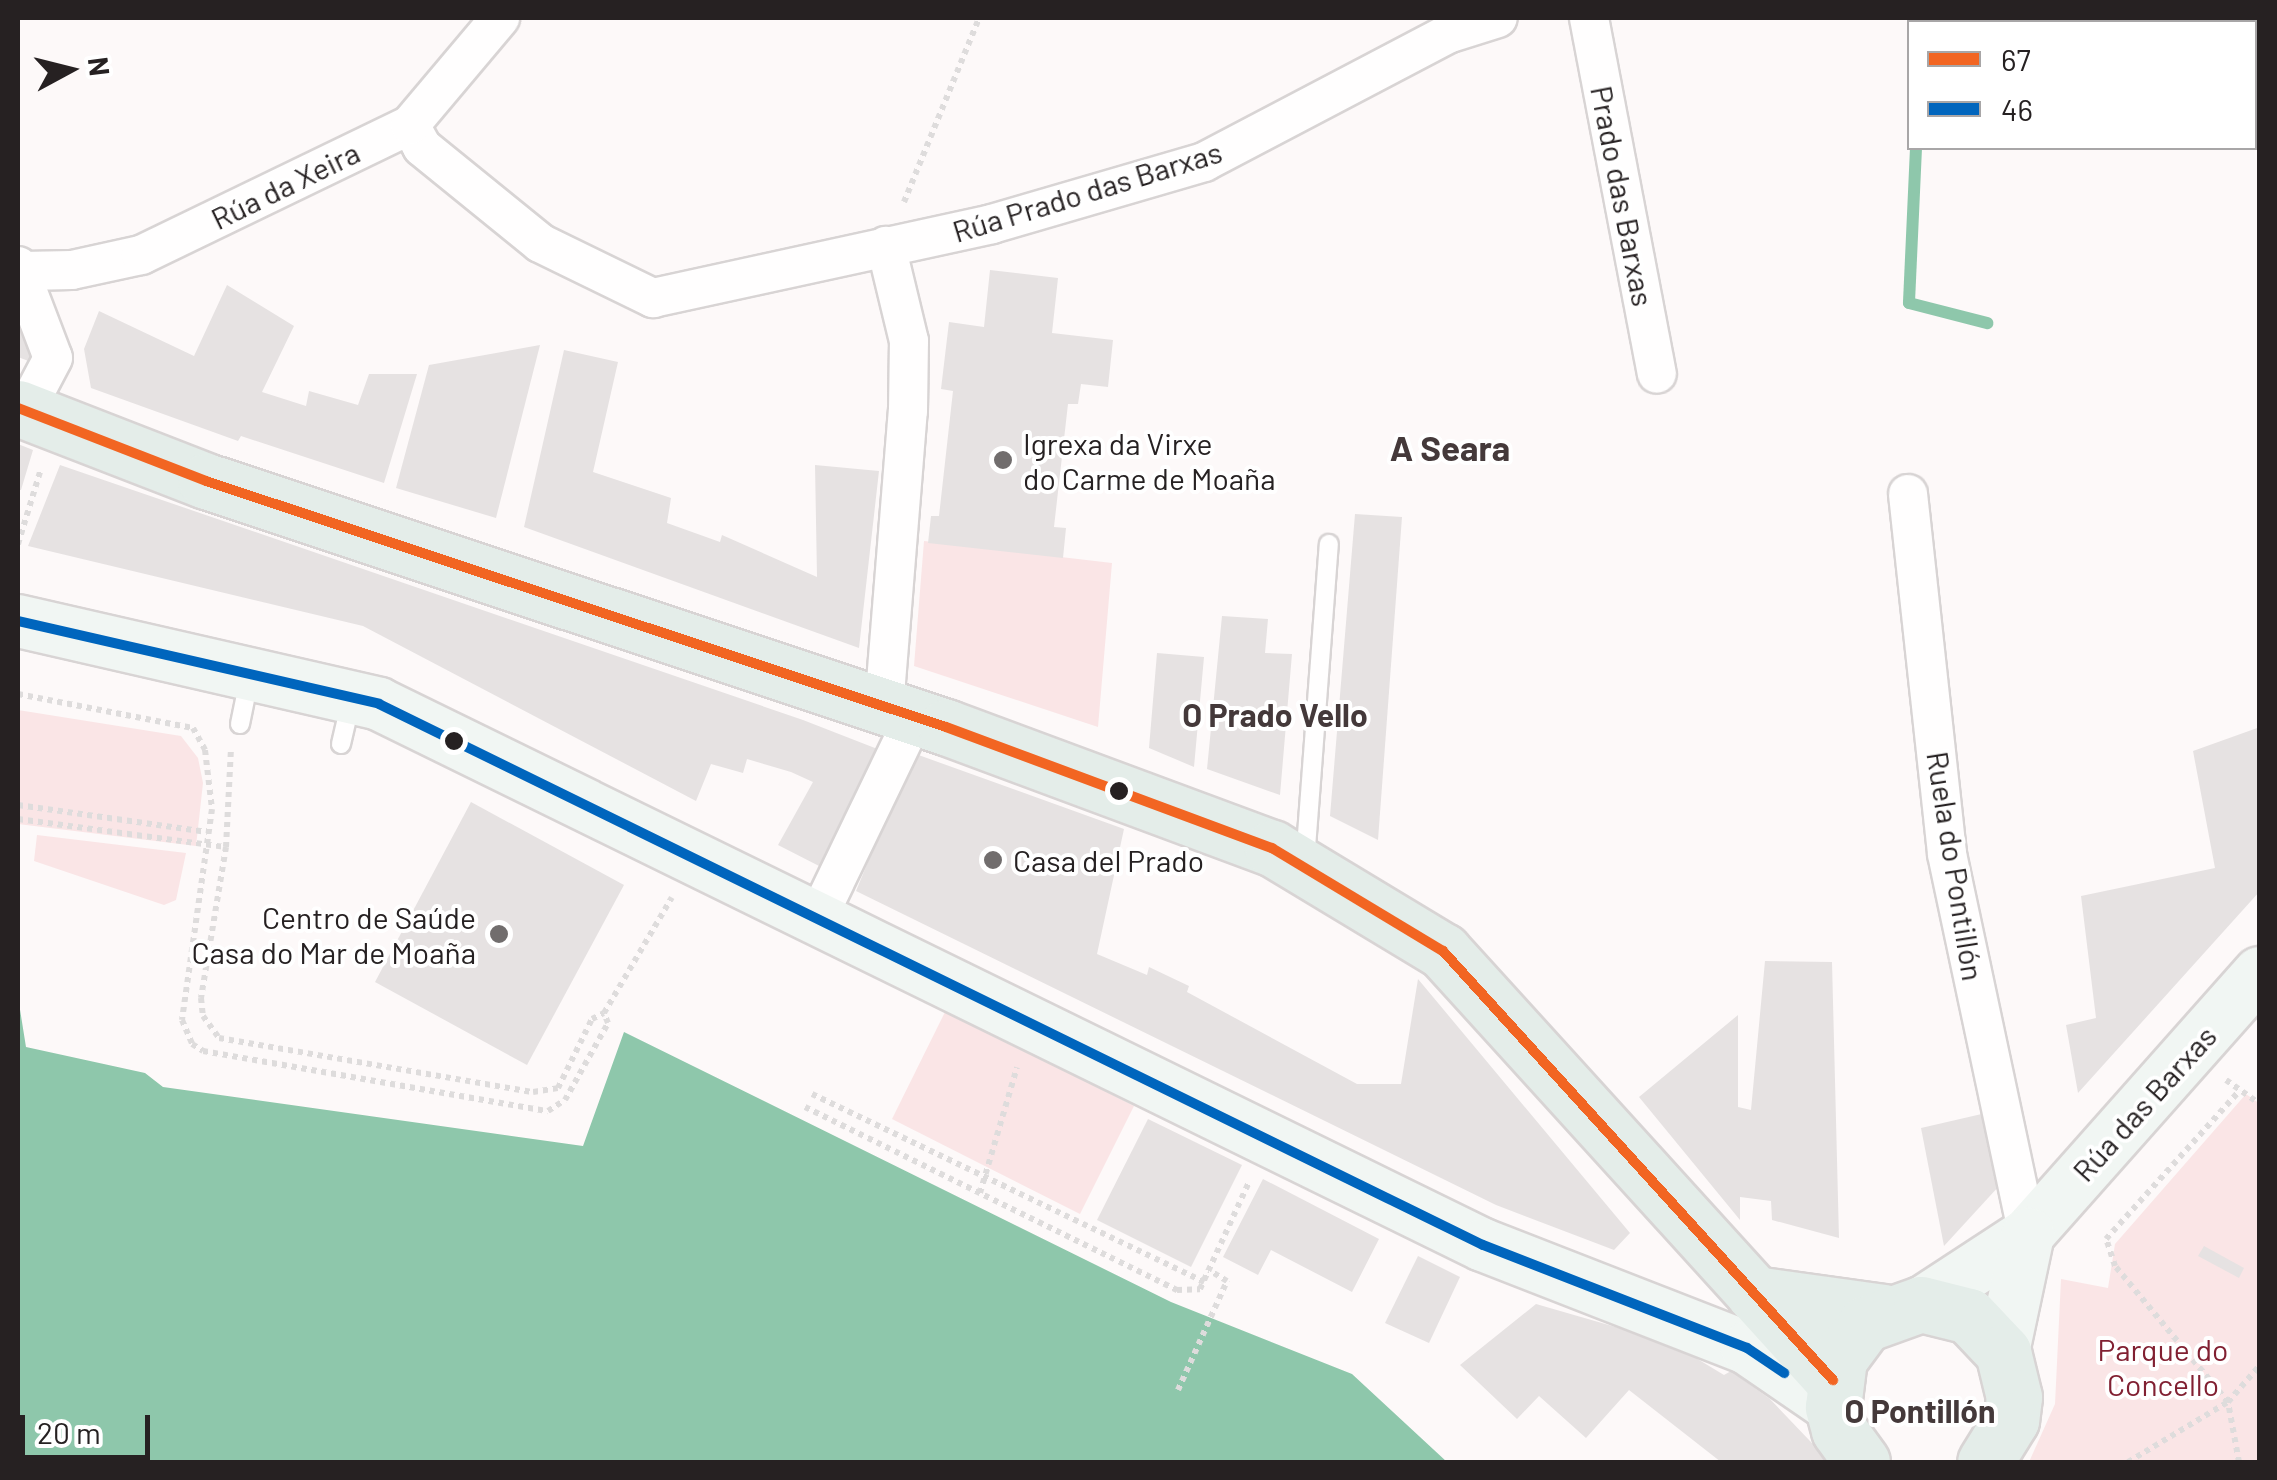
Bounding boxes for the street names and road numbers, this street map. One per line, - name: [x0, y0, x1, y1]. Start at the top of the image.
- street label: Prado das Barxas: [1584, 83, 1662, 309]
- street label: Rúa Prado das Barxas: [948, 133, 1226, 249]
- street label: Rúa da Xeira: [205, 134, 365, 236]
- street label: Ruela do Pontillón: [1920, 749, 1992, 983]
- street label: Rúa das Barxas: [2065, 1018, 2223, 1188]

